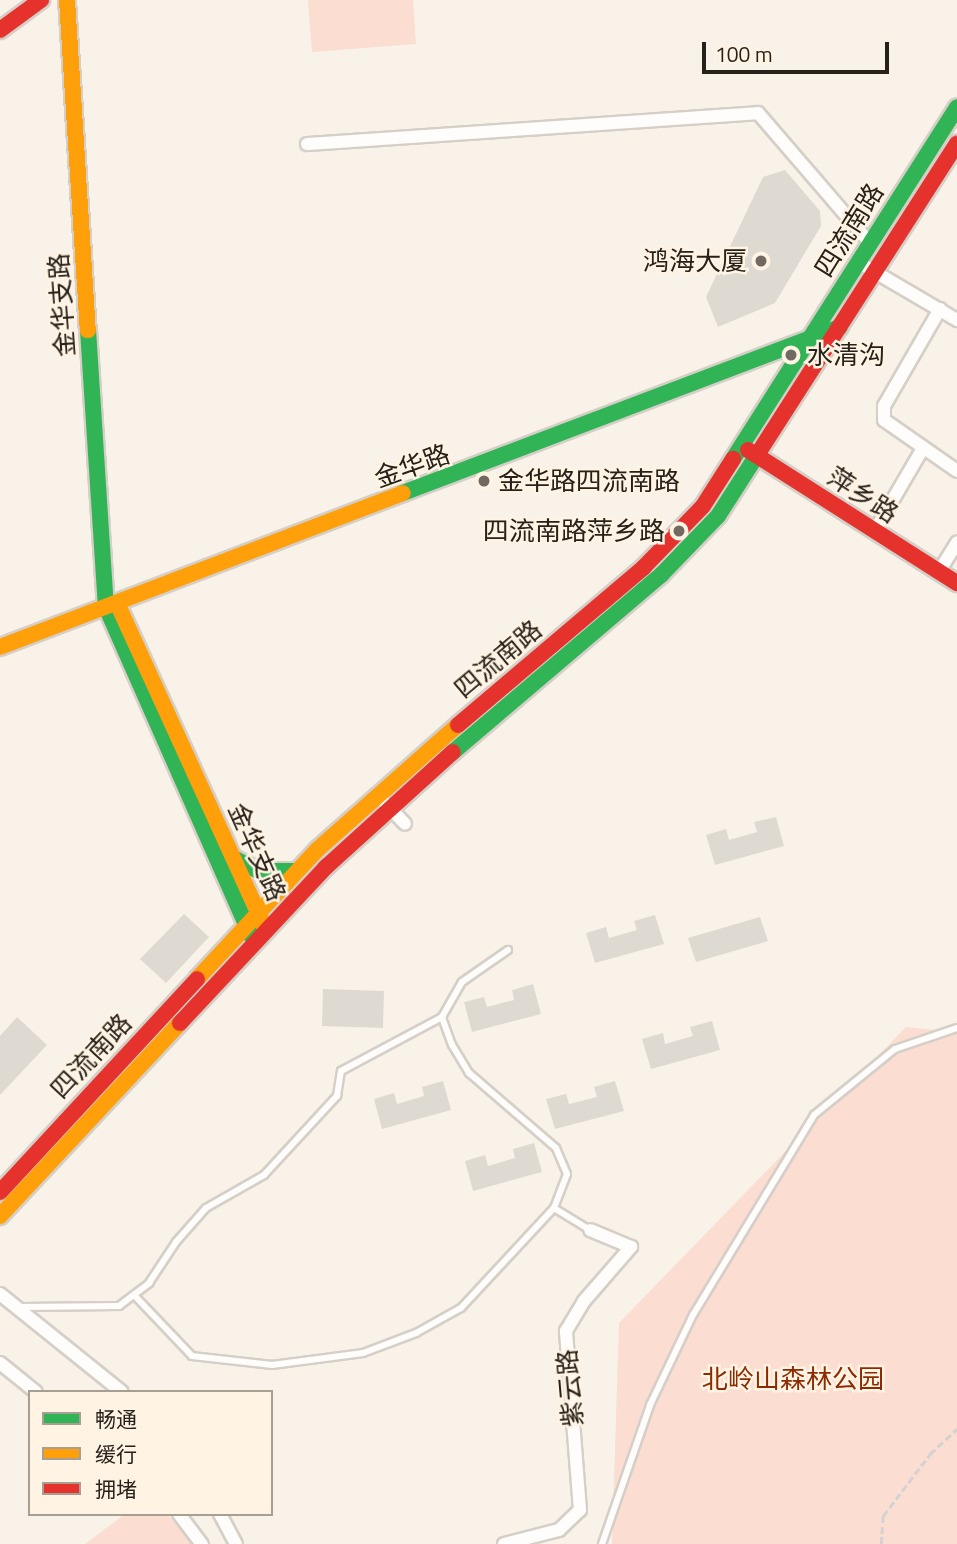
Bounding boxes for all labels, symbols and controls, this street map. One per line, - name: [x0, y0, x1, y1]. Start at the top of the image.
- scale bar: [705, 28, 892, 72]
- text: 100 m: [715, 38, 772, 70]
- street label: 四流南路: [808, 178, 890, 282]
- place label: 鸿海大厦: [643, 245, 747, 277]
- street label: 金华支路: [43, 252, 81, 358]
- marker: 鸿海大厦: [753, 253, 769, 269]
- place label: 水清沟: [807, 339, 885, 371]
- marker: 水清沟: [781, 345, 801, 365]
- street label: 金华路: [370, 438, 454, 494]
- street label: 萍乡路: [822, 461, 904, 529]
- place label: 金华路四流南路: [498, 465, 680, 497]
- marker: 金华路四流南路: [476, 473, 492, 489]
- place label: 四流南路萍乡路: [483, 515, 665, 547]
- marker: 四流南路萍乡路: [671, 523, 687, 539]
- street label: 四流南路: [448, 614, 548, 704]
- street label: 金华支路: [222, 798, 292, 906]
- street label: 四流南路: [44, 1007, 138, 1105]
- street label: 紫云路: [551, 1348, 589, 1428]
- park label: 北岭山森林公园: [702, 1363, 884, 1395]
- legend: [28, 1390, 273, 1516]
- text: 畅通: [95, 1403, 137, 1435]
- text: 缓行: [95, 1438, 137, 1470]
- text: 拥堵: [95, 1473, 137, 1505]

